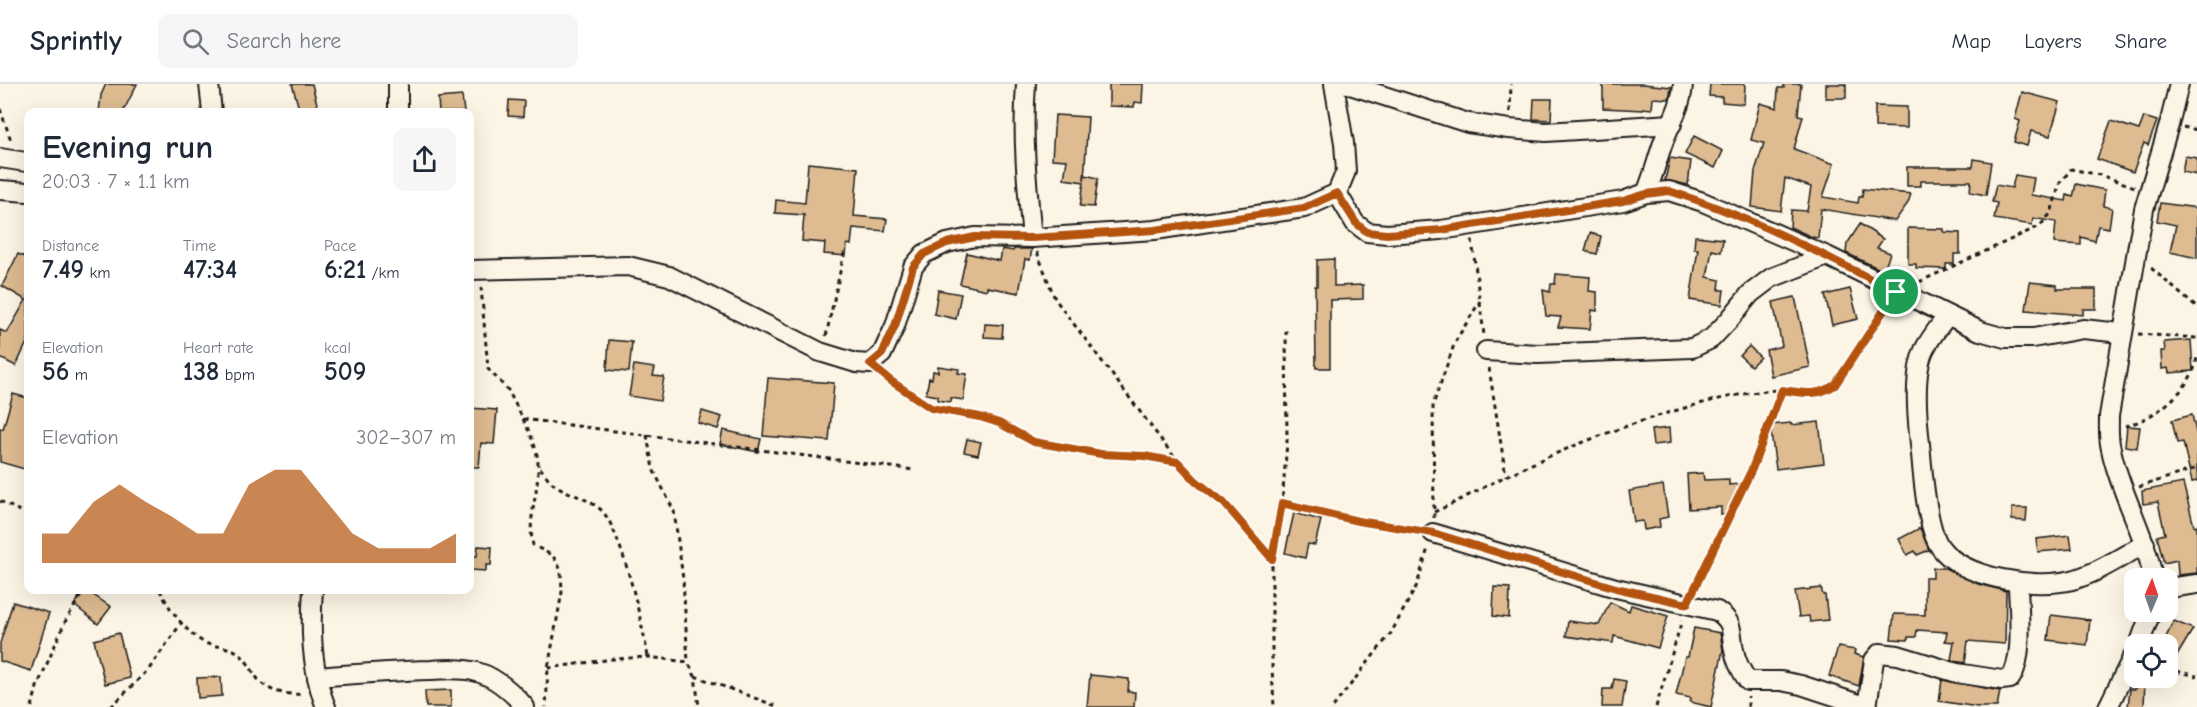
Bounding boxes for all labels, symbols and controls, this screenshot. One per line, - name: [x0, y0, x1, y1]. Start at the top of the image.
- search box: [158, 14, 578, 68]
- text: Sprintly: [30, 25, 122, 57]
- icon: search: [179, 25, 212, 58]
- text: Search here: [227, 28, 341, 54]
- text: Map: [1952, 29, 1991, 53]
- text: Layers: [2024, 29, 2082, 53]
- text: Share: [2115, 29, 2167, 53]
- text: Evening run: [42, 128, 213, 166]
- button: share: [393, 128, 456, 191]
- text: 20:03 · 7 × 1.1 km: [42, 170, 190, 193]
- text: Distance: [42, 237, 99, 255]
- text: Time: [183, 237, 216, 255]
- text: Pace: [324, 237, 356, 255]
- text: 7.49: [42, 255, 84, 285]
- text: 47:34: [183, 255, 237, 285]
- text: 6:21: [324, 255, 366, 285]
- text: km: [84, 264, 111, 282]
- text: /km: [366, 264, 399, 282]
- pin: [1870, 266, 1921, 317]
- icon: arrive: [1879, 275, 1912, 308]
- text: Elevation: [42, 339, 103, 357]
- text: Heart rate: [183, 339, 254, 357]
- text: kcal: [324, 339, 351, 357]
- text: 56: [42, 357, 69, 387]
- text: 138: [183, 357, 219, 387]
- text: 509: [324, 357, 366, 387]
- text: m: [69, 366, 88, 384]
- text: bpm: [219, 366, 255, 384]
- text: Elevation: [42, 426, 119, 449]
- text: 302–307 m: [356, 426, 456, 449]
- north arrow: [2124, 568, 2178, 622]
- map controls: [2124, 568, 2178, 688]
- button: locate: [2124, 634, 2178, 688]

